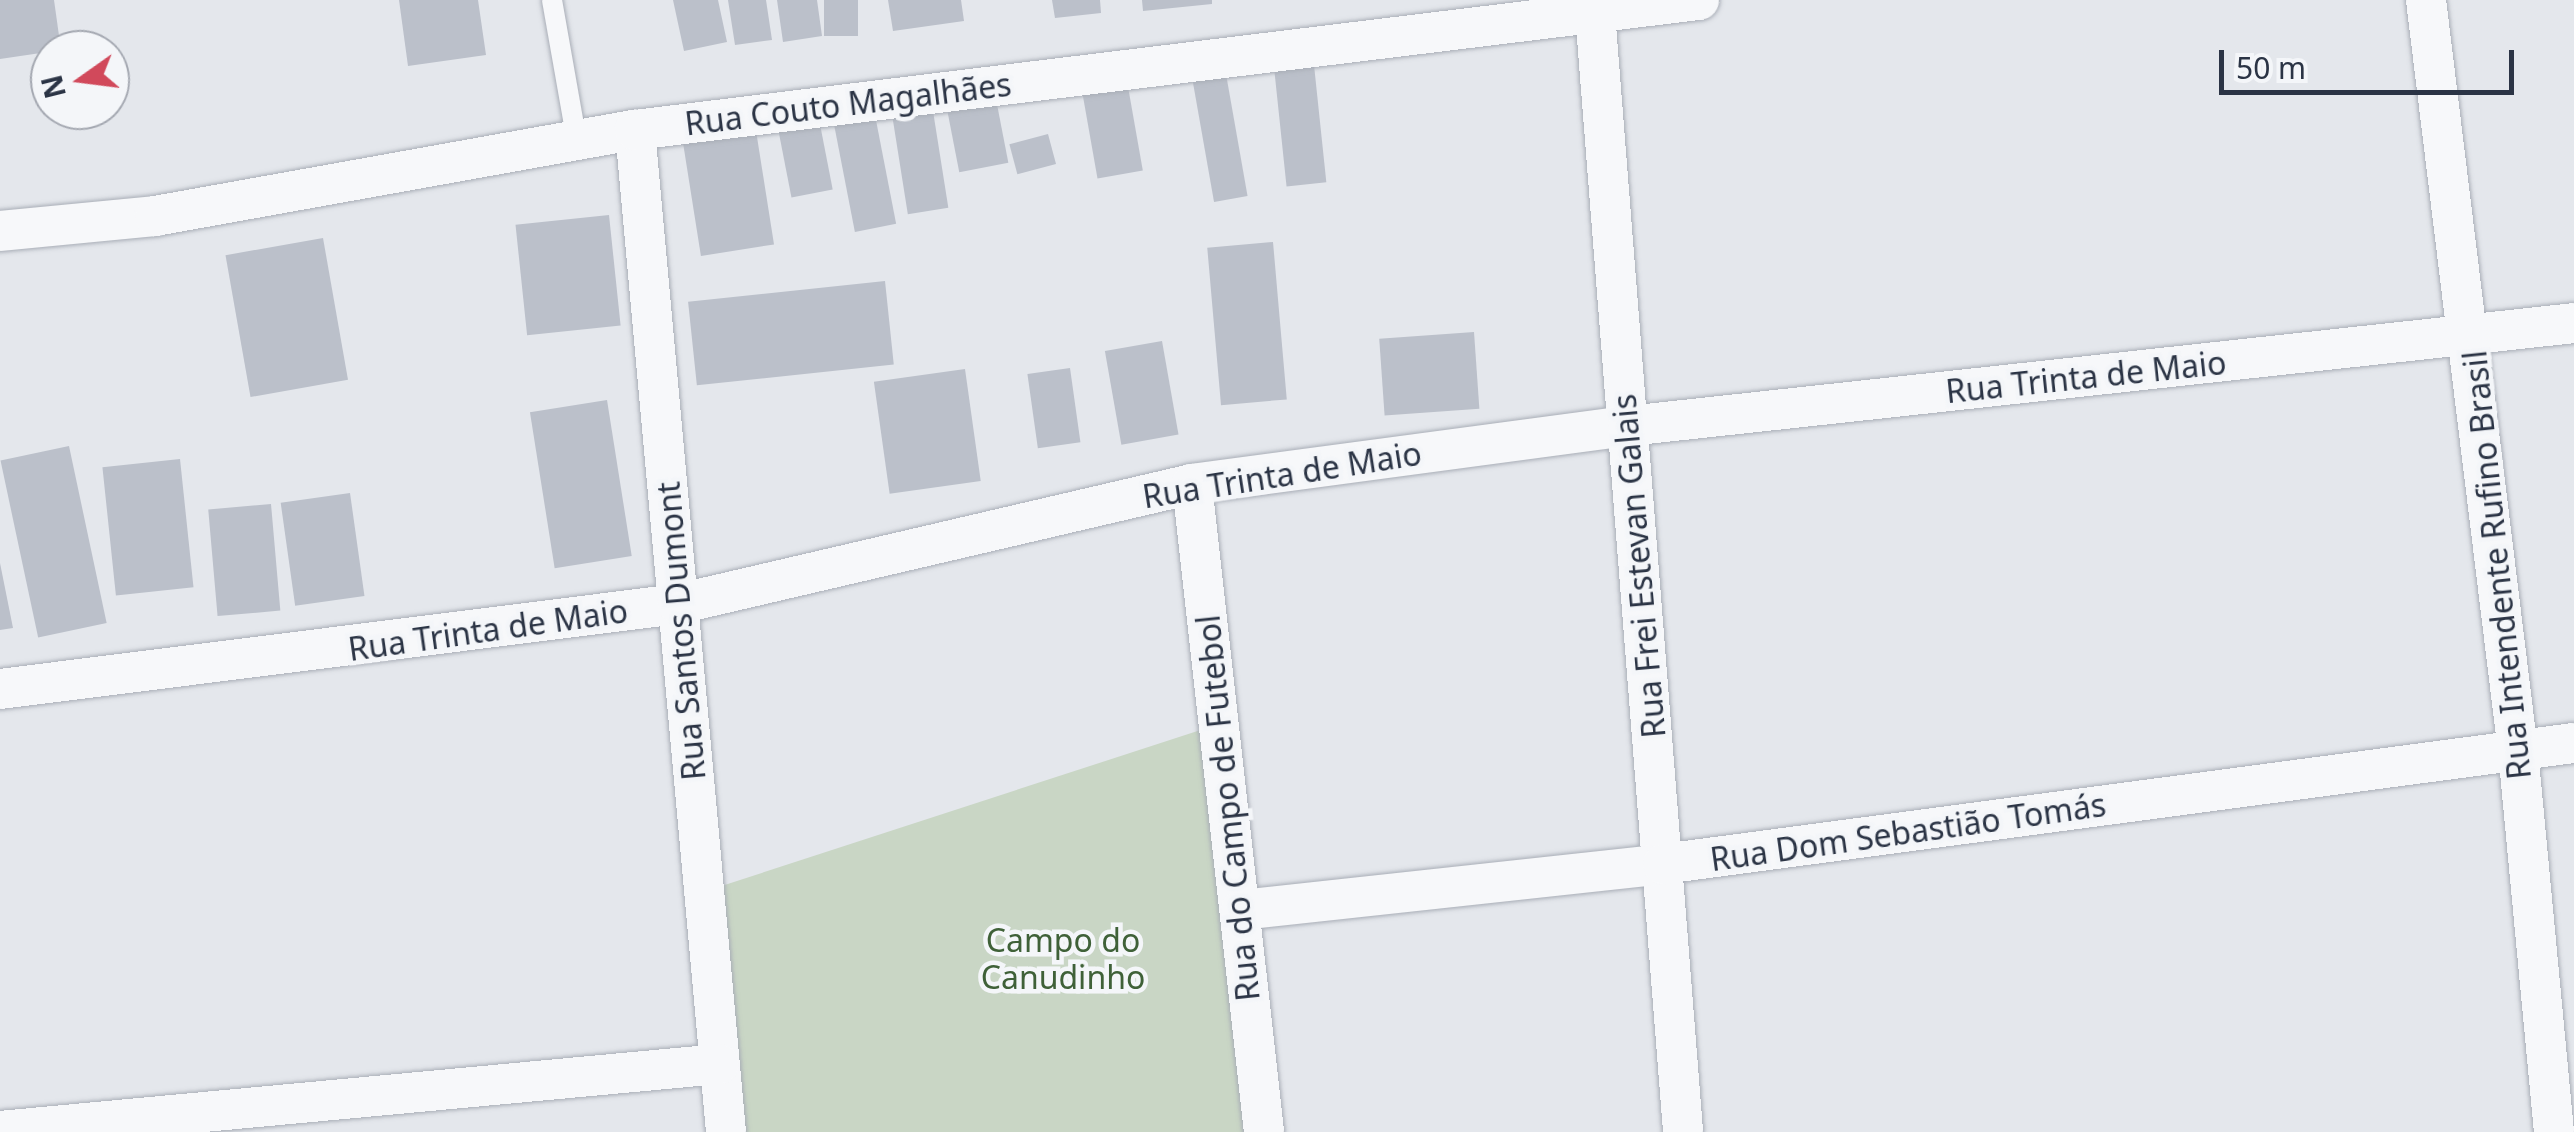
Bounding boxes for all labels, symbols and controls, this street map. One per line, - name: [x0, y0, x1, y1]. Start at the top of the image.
- north arrow: [30, 30, 130, 130]
- scale bar: [2224, 30, 2519, 92]
- text: 50 m: [2236, 47, 2306, 88]
- street label: Rua Couto Magalhães: [683, 65, 1013, 143]
- text: N: [32, 71, 74, 102]
- street label: Rua Trinta de Maio: [1944, 343, 2228, 411]
- street label: Rua Intendente Rufino Brasil: [2455, 349, 2539, 781]
- street label: Rua Frei Estevan Galais: [1605, 392, 1673, 740]
- street label: Rua Trinta de Maio: [1140, 434, 1424, 516]
- street label: Rua Santos Dumont: [649, 480, 713, 782]
- street label: Rua Trinta de Maio: [346, 591, 630, 669]
- street label: Rua do Campo de Futebol: [1189, 613, 1267, 1003]
- street label: Rua Dom Sebastião Tomás: [1708, 785, 2108, 879]
- park label: Campo do Canudinho: [981, 922, 1145, 997]

